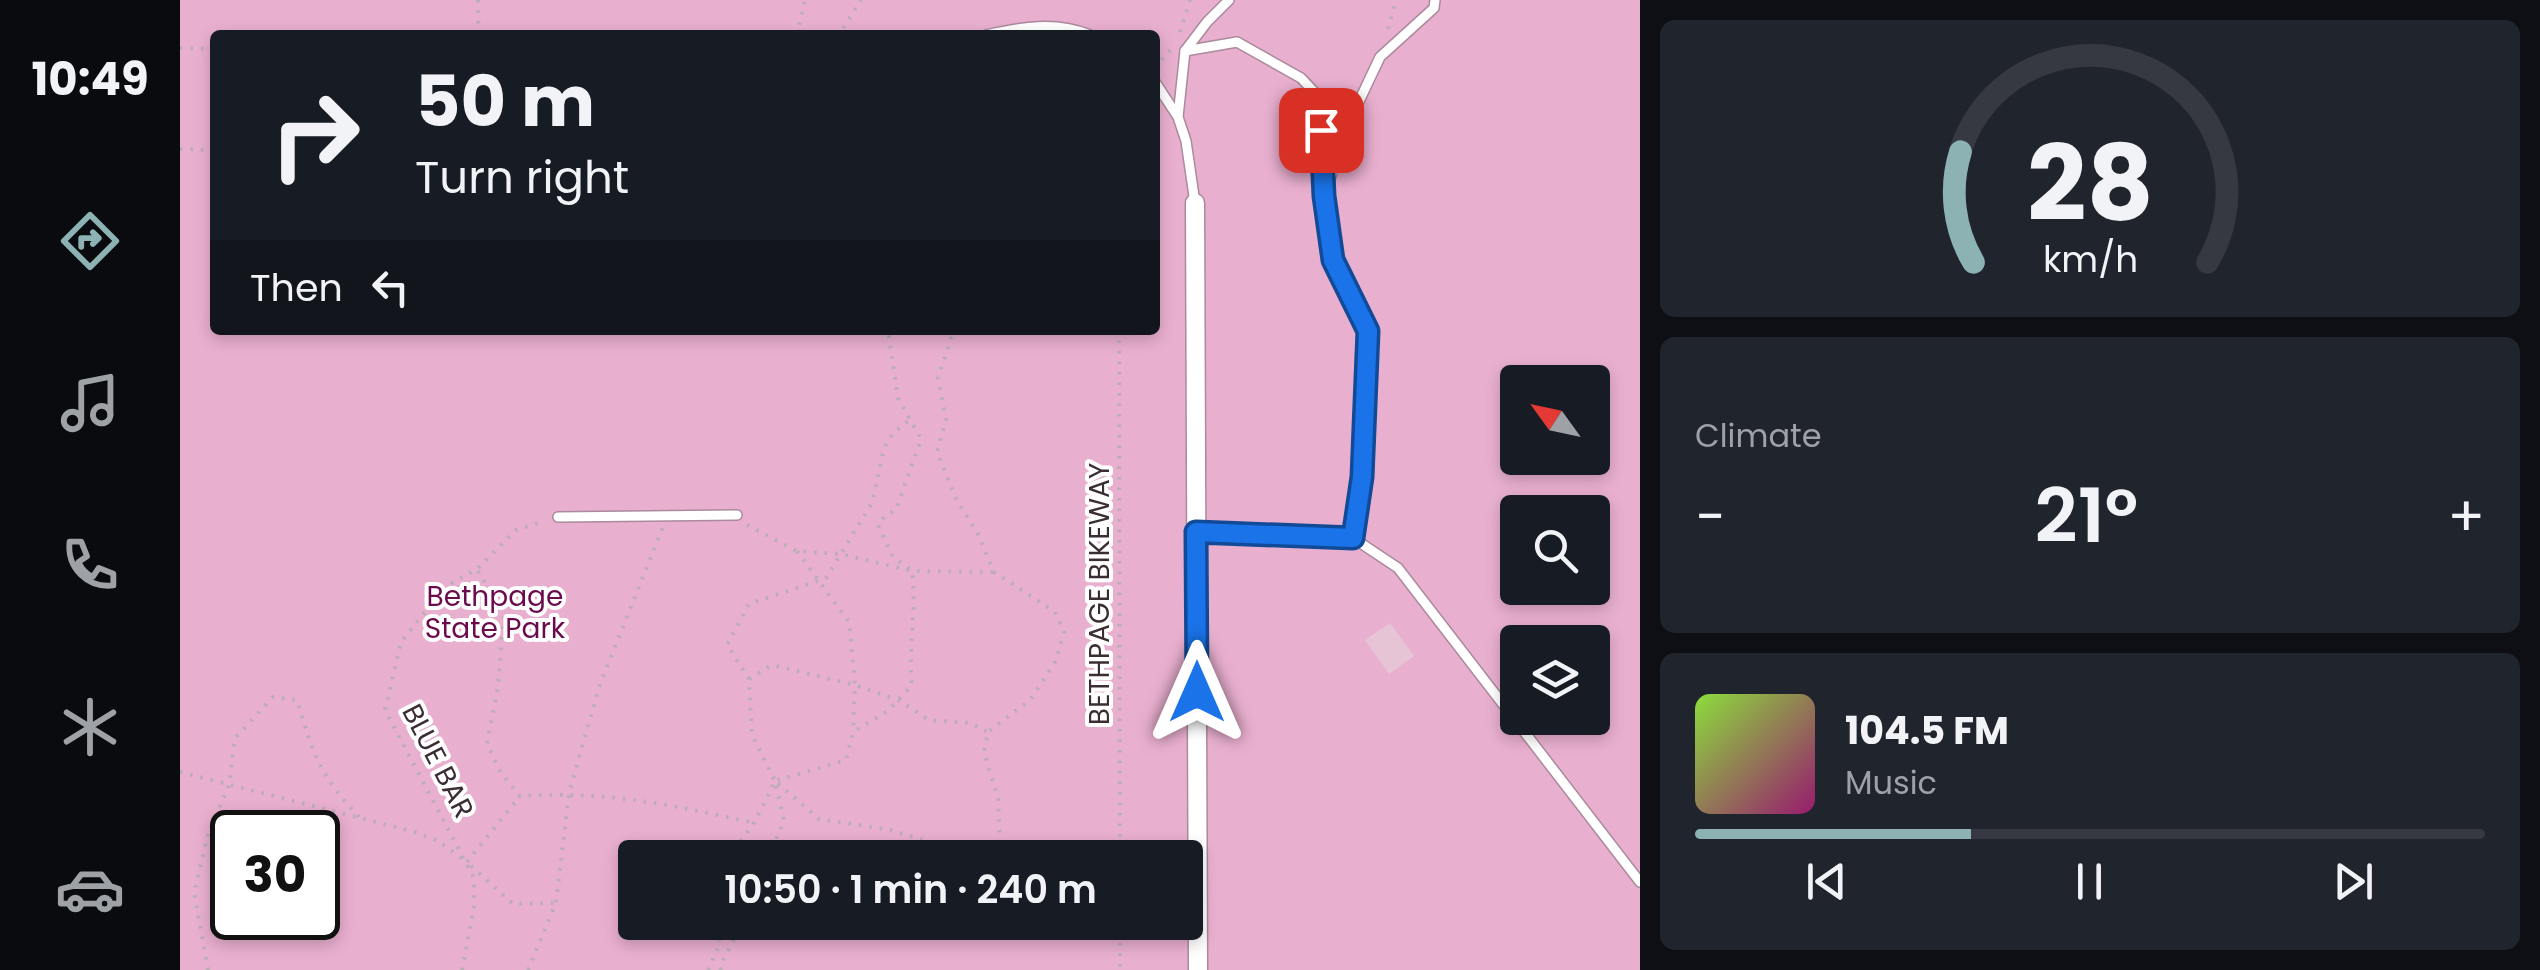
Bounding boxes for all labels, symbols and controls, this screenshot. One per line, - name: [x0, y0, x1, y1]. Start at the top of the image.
- text: 10:49: [31, 48, 149, 111]
- text: 50 m: [415, 52, 595, 151]
- icon: right: [250, 70, 380, 200]
- pin: [1279, 88, 1364, 173]
- icon: arrive: [1294, 103, 1349, 158]
- text: 28: [2027, 111, 2153, 256]
- text: Turn right: [415, 146, 629, 209]
- icon: directions: [55, 206, 125, 276]
- text: km/h: [2042, 234, 2138, 285]
- icon: left: [363, 260, 418, 315]
- text: Then: [250, 261, 343, 314]
- north arrow: [1500, 365, 1610, 475]
- map controls: [1500, 365, 1610, 735]
- icon: music: [55, 368, 125, 438]
- text: Climate: [1695, 413, 1822, 458]
- street label: BETHPAGE BIKEWAY: [1080, 463, 1119, 725]
- text: 21°: [2035, 463, 2138, 568]
- text: −: [1695, 478, 1725, 555]
- text: +: [2447, 478, 2485, 555]
- button: search: [1500, 495, 1610, 605]
- icon: phone: [55, 530, 125, 600]
- park label: Bethpage State Park: [425, 577, 566, 648]
- button: layers: [1500, 625, 1610, 735]
- position arrow: [1145, 640, 1249, 744]
- icon: climate: [55, 692, 125, 762]
- street label: BLUE BAR: [393, 697, 483, 825]
- text: 104.5 FM: [1845, 704, 2009, 757]
- text: Music: [1845, 760, 1937, 805]
- speed limit sign: 30: [210, 810, 340, 940]
- icon: car: [55, 854, 125, 924]
- icon: previous: [1799, 854, 1854, 909]
- icon: pause: [2062, 854, 2117, 909]
- icon: next: [2326, 854, 2381, 909]
- text: 10:50 · 1 min · 240 m: [724, 863, 1097, 916]

